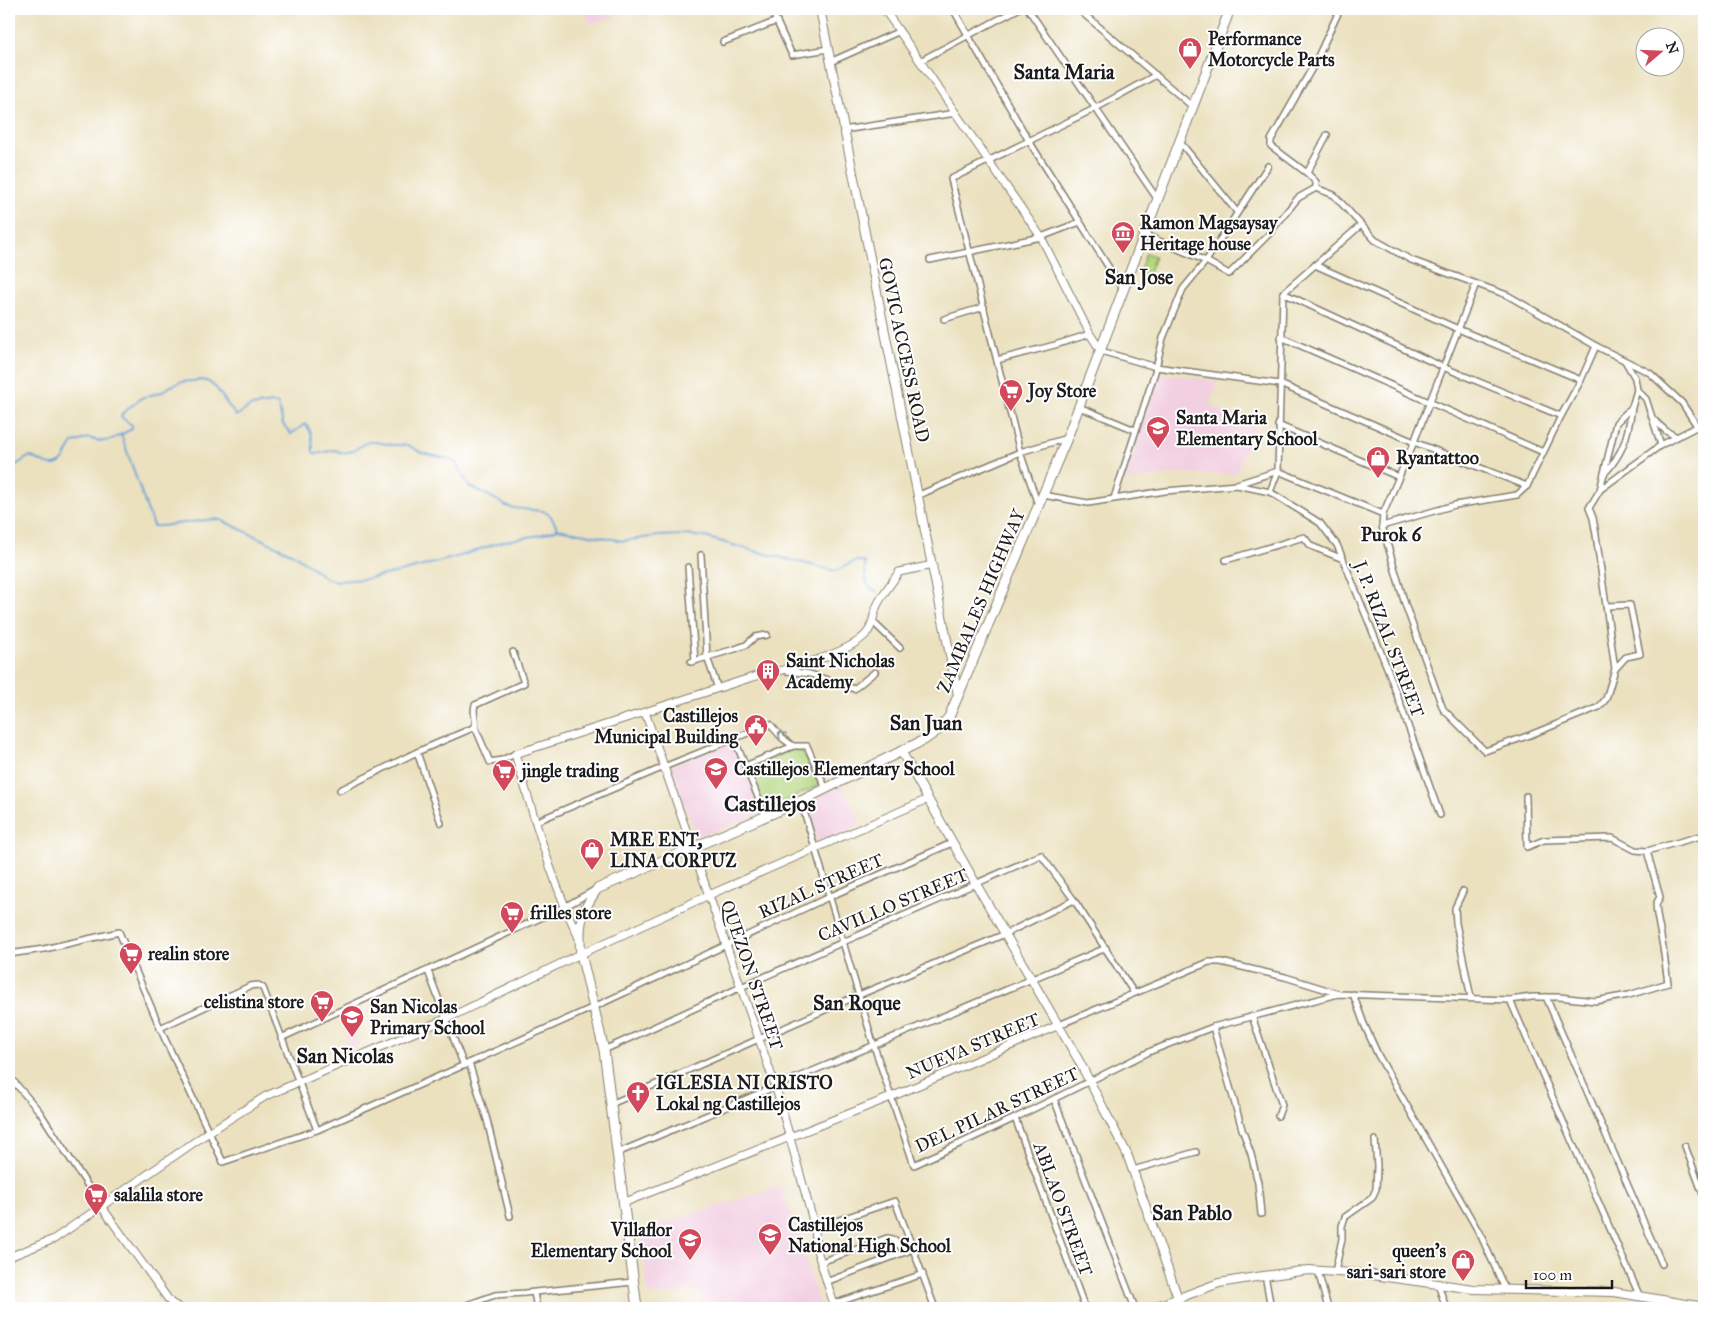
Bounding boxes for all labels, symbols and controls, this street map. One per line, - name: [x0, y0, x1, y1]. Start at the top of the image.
- place label: Performance Motorcycle Parts: [1208, 28, 1335, 72]
- north arrow: [1636, 28, 1686, 78]
- shop icon: Performance Motorcycle Parts: [1177, 36, 1203, 70]
- text: N: [1662, 40, 1682, 56]
- district label: Santa Maria: [1013, 60, 1115, 84]
- place label: Ramon Magsaysay Heritage house: [1140, 212, 1279, 256]
- museum icon: Ramon Magsaysay Heritage house: [1110, 220, 1136, 254]
- street label: GOVIC ACCESS ROAD: [874, 256, 934, 444]
- district label: San Jose: [1105, 265, 1174, 291]
- supermarket icon: Joy Store: [998, 378, 1024, 412]
- place label: Joy Store: [1026, 380, 1097, 403]
- place label: Santa Maria Elementary School: [1176, 407, 1319, 451]
- school or university icon: Santa Maria Elementary School: [1145, 415, 1171, 449]
- shop icon: Ryantattoo: [1365, 445, 1391, 479]
- place label: Ryantattoo: [1396, 447, 1479, 470]
- street label: ZAMBALES HIGHWAY: [932, 505, 1030, 696]
- district label: Purok 6: [1361, 523, 1422, 546]
- street label: J. P. RIZAL STREET: [1347, 556, 1429, 721]
- place label: Saint Nicholas Academy: [785, 650, 895, 694]
- building icon: Saint Nicholas Academy: [755, 658, 781, 692]
- place label: Castillejos Municipal Building: [594, 705, 739, 749]
- district label: San Juan: [890, 711, 962, 737]
- public building icon: Castillejos Municipal Building: [743, 713, 769, 747]
- one-way arrow: [778, 732, 787, 741]
- school or university icon: Castillejos Elementary School: [703, 756, 729, 790]
- supermarket icon: jingle trading: [491, 758, 517, 792]
- place label: Castillejos Elementary School: [734, 758, 956, 781]
- place label: jingle trading: [519, 760, 619, 783]
- district label: Castillejos: [724, 790, 816, 817]
- place label: MRE ENT, LINA CORPUZ: [610, 829, 737, 872]
- shop icon: MRE ENT, LINA CORPUZ: [579, 837, 605, 871]
- street label: RIZAL STREET: [755, 849, 887, 923]
- street label: CAVILLO STREET: [815, 863, 971, 947]
- street label: QUEZON STREET: [716, 897, 788, 1053]
- supermarket icon: frilles store: [499, 900, 525, 934]
- place label: frilles store: [529, 902, 612, 924]
- supermarket icon: realin store: [118, 941, 144, 975]
- place label: realin store: [147, 943, 230, 965]
- supermarket icon: celistina store: [309, 989, 335, 1023]
- place label: celistina store: [204, 991, 304, 1013]
- district label: San Roque: [813, 991, 902, 1016]
- place label: San Nicolas Primary School: [370, 996, 486, 1040]
- school or university icon: San Nicolas Primary School: [339, 1004, 365, 1038]
- street label: NUEVA STREET: [903, 1008, 1043, 1084]
- district label: San Nicolas: [296, 1044, 394, 1068]
- street label: DEL PILAR STREET: [912, 1062, 1082, 1158]
- place label: IGLESIA NI CRISTO Lokal ng Castillejos: [656, 1072, 833, 1116]
- church icon: IGLESIA NI CRISTO Lokal ng Castillejos: [625, 1080, 651, 1114]
- street label: ABLAO STREET: [1028, 1138, 1097, 1279]
- supermarket icon: salalila store: [83, 1182, 109, 1216]
- place label: salalila store: [114, 1184, 204, 1206]
- district label: San Pablo: [1152, 1201, 1232, 1225]
- place label: Castillejos National High School: [788, 1214, 952, 1258]
- place label: Villaflor Elementary School: [530, 1219, 673, 1263]
- school or university icon: Castillejos National High School: [757, 1222, 783, 1256]
- school or university icon: Villaflor Elementary School: [677, 1227, 703, 1261]
- place label: queen's sari-sari store: [1347, 1240, 1446, 1283]
- shop icon: queen's sari-sari store: [1450, 1248, 1476, 1282]
- scale bar: [1526, 1257, 1612, 1289]
- text: 100 m: [1533, 1266, 1573, 1284]

